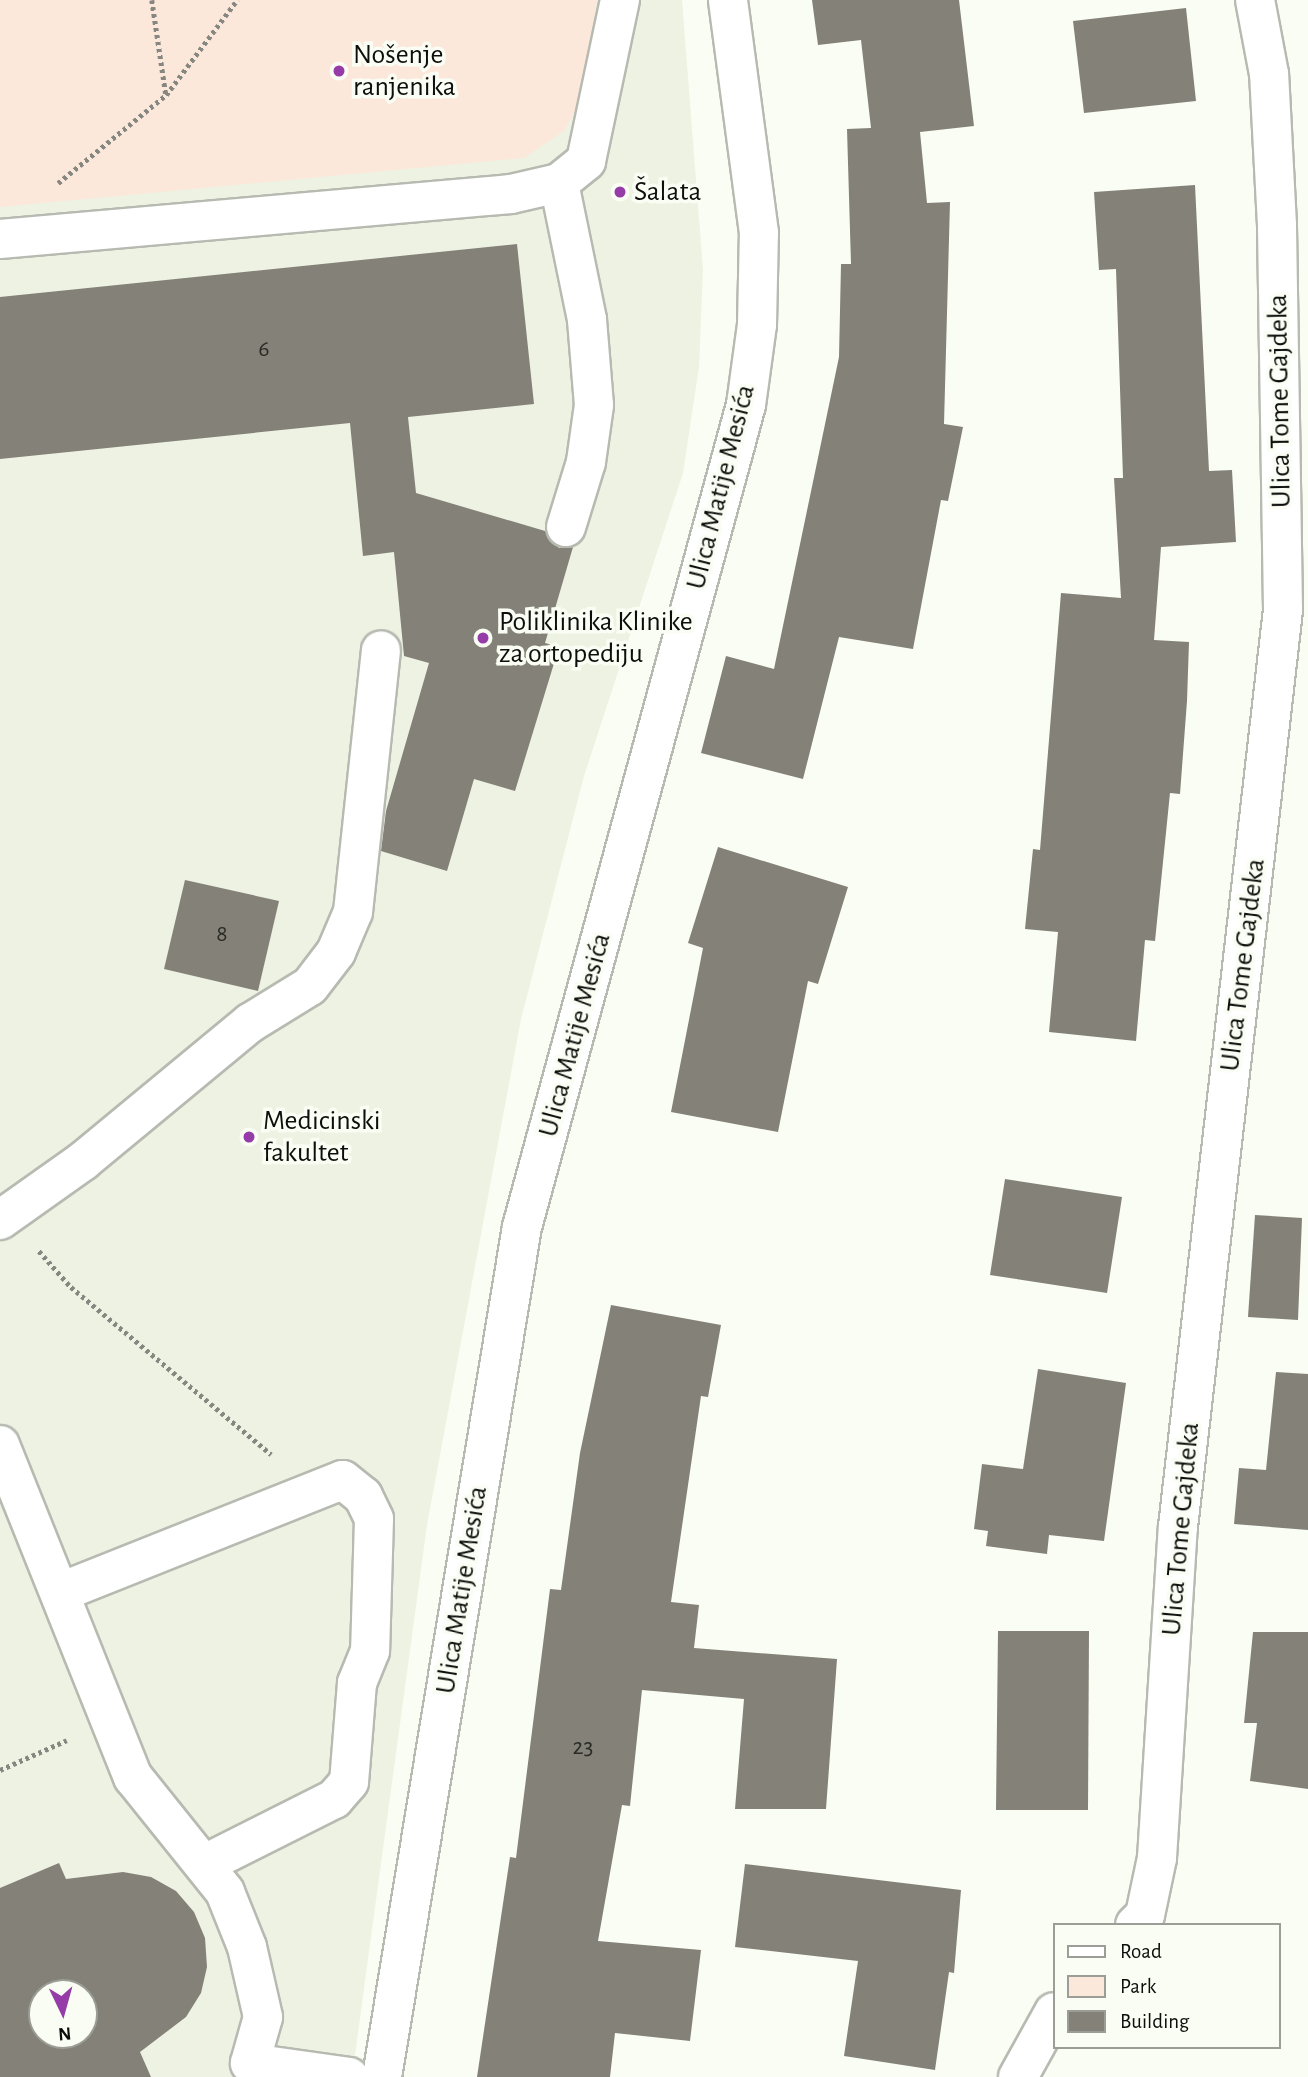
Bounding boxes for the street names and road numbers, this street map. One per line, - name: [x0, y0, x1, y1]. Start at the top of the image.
- street label: Ulica Tome Gajdeka: [1261, 294, 1299, 508]
- street label: Ulica Matije Mesića: [679, 381, 763, 593]
- street label: Ulica Tome Gajdeka: [1213, 857, 1273, 1073]
- street label: Ulica Matije Mesića: [532, 929, 618, 1141]
- street label: Ulica Tome Gajdeka: [1155, 1421, 1207, 1637]
- street label: Ulica Matije Mesića: [429, 1484, 495, 1696]

